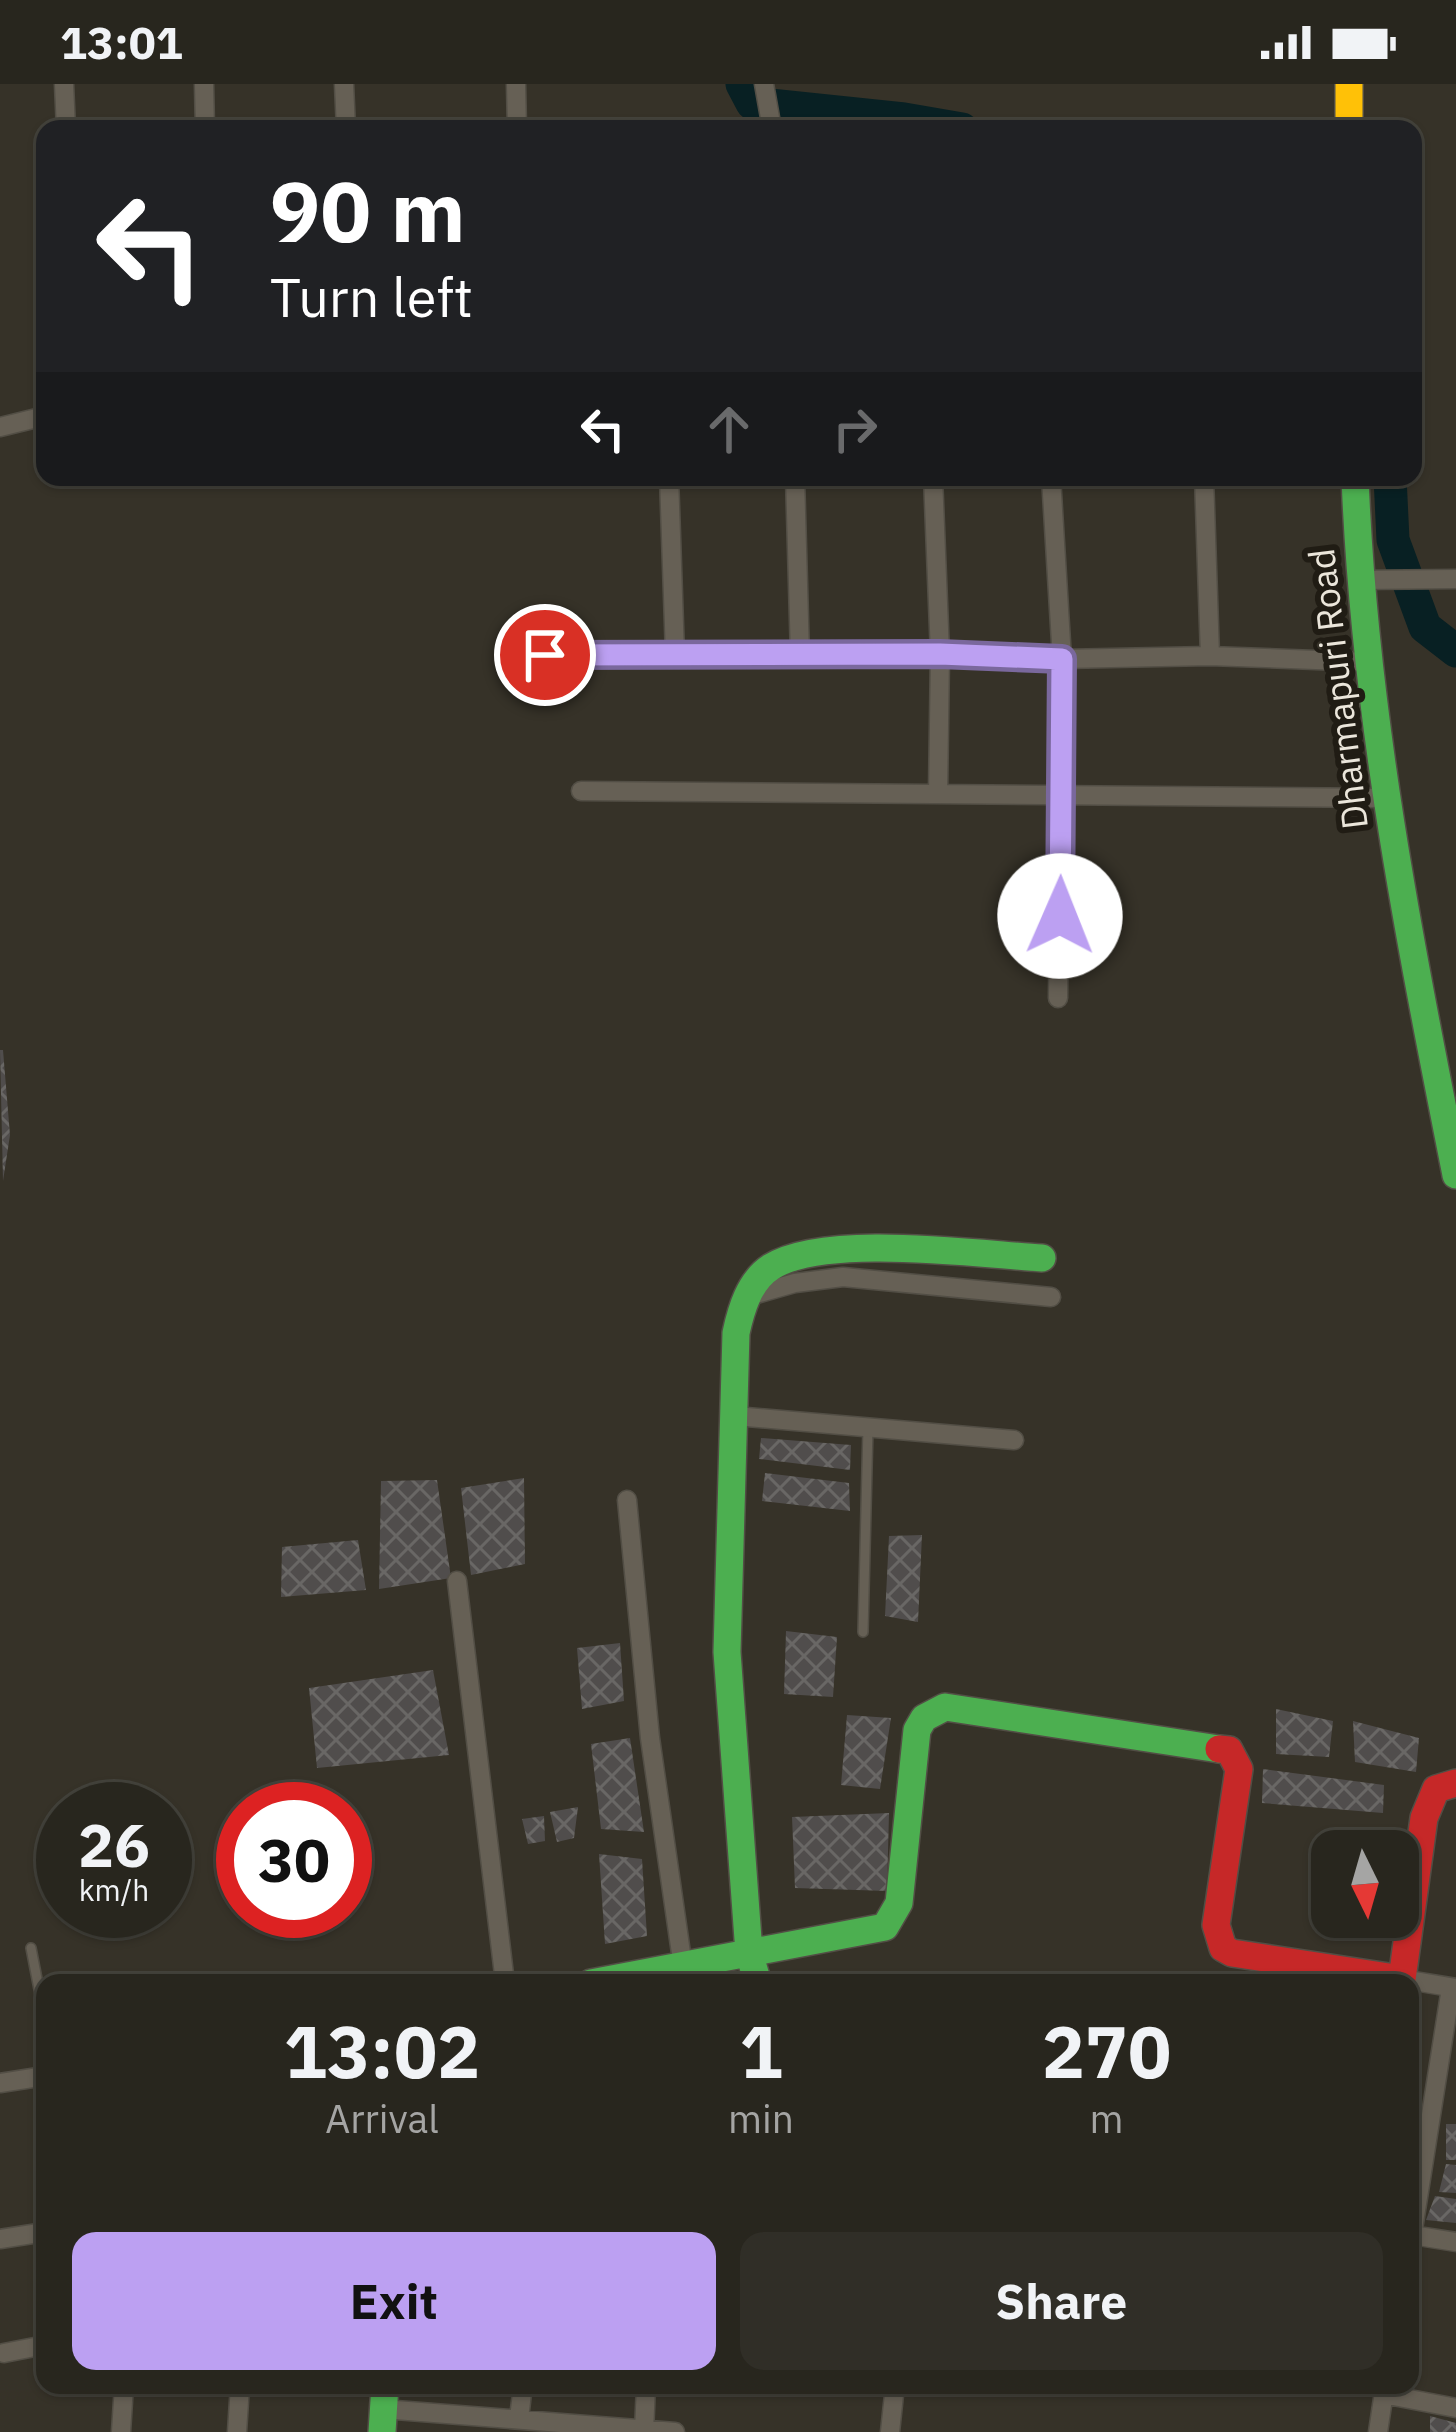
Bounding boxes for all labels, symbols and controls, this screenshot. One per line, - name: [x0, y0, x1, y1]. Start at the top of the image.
- text: 13:01: [60, 13, 183, 71]
- text: 90 m: [270, 156, 466, 265]
- icon: left: [72, 168, 228, 324]
- text: Turn left: [270, 262, 473, 332]
- icon: left: [570, 396, 636, 462]
- icon: ahead: [696, 396, 762, 462]
- icon: right: [822, 396, 888, 462]
- street label: Dharmapuri Road: [1297, 546, 1378, 832]
- pin: [494, 604, 596, 706]
- icon: arrive: [512, 622, 578, 688]
- position arrow: [997, 853, 1123, 979]
- speed limit sign: 30: [216, 1782, 372, 1938]
- text: 26: [78, 1805, 150, 1884]
- north arrow: [1311, 1830, 1419, 1938]
- map controls: [1311, 1830, 1419, 1938]
- text: km/h: [79, 1870, 149, 1909]
- text: 13:02: [284, 2004, 480, 2098]
- text: 1: [739, 2004, 783, 2098]
- text: 270: [1042, 2004, 1171, 2098]
- text: Arrival: [325, 2093, 439, 2144]
- text: min: [728, 2093, 794, 2144]
- text: m: [1089, 2093, 1124, 2144]
- button: Exit: [72, 2232, 716, 2370]
- button: Share: [740, 2232, 1383, 2370]

